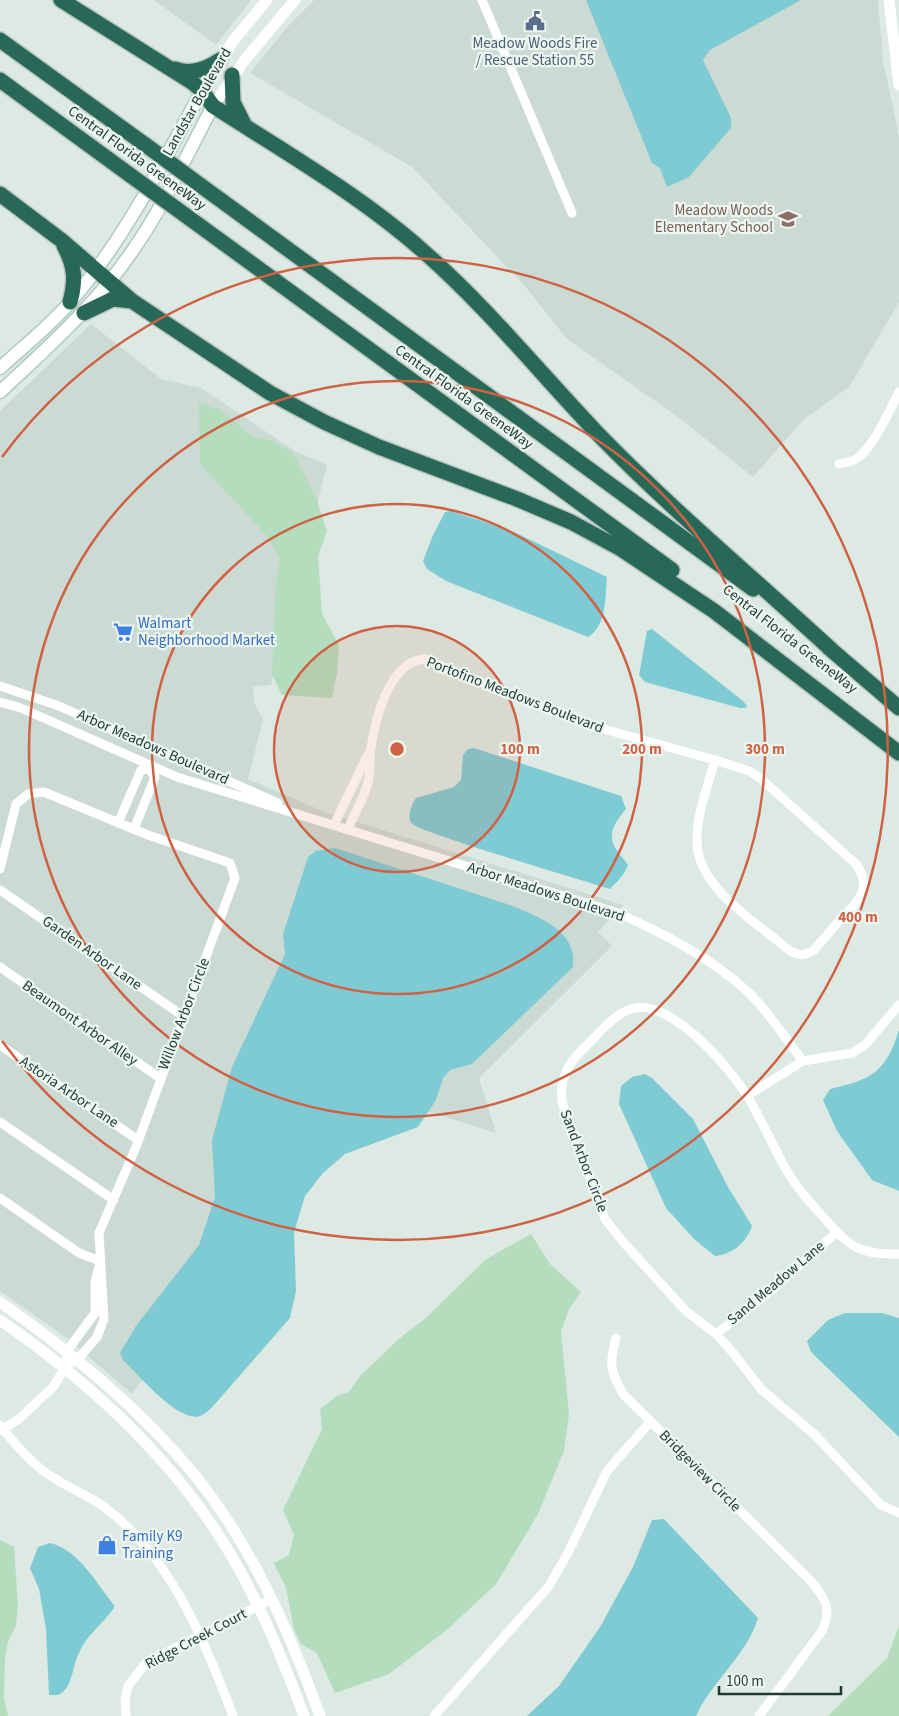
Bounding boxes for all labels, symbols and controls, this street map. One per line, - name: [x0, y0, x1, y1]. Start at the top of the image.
- public building icon: Meadow Woods Fire / Rescue Station 55: [524, 10, 546, 32]
- place label: Meadow Woods Fire / Rescue Station 55: [472, 33, 598, 71]
- street label: Landstar Boulevard: [157, 44, 237, 160]
- street label: Central Florida GreeneWay: [63, 101, 211, 215]
- place label: Meadow Woods Elementary School: [655, 200, 773, 238]
- school or university icon: Meadow Woods Elementary School: [777, 208, 799, 230]
- street label: Central Florida GreeneWay: [390, 340, 538, 454]
- street label: Central Florida GreeneWay: [718, 579, 862, 699]
- place label: Walmart Neighborhood Market: [138, 613, 275, 651]
- supermarket icon: Walmart Neighborhood Market: [112, 621, 134, 643]
- street label: Portofino Meadows Boulevard: [423, 651, 607, 739]
- street label: Arbor Meadows Boulevard: [74, 704, 232, 790]
- text: 100 m: [500, 739, 540, 760]
- text: 200 m: [622, 739, 662, 760]
- text: 300 m: [745, 739, 785, 760]
- centre of rings: [388, 740, 406, 758]
- street label: Arbor Meadows Boulevard: [465, 857, 627, 927]
- text: 400 m: [838, 907, 878, 928]
- street label: Garden Arbor Lane: [38, 911, 146, 995]
- street label: Willow Arbor Circle: [153, 955, 215, 1073]
- street label: Beaumont Arbor Alley: [18, 975, 142, 1071]
- street label: Astoria Arbor Lane: [15, 1051, 123, 1133]
- street label: Sand Arbor Circle: [555, 1107, 613, 1215]
- street label: Sand Meadow Lane: [723, 1236, 829, 1330]
- street label: Bridgeview Circle: [654, 1425, 746, 1517]
- place label: Family K9 Training: [122, 1526, 183, 1564]
- shop icon: Family K9 Training: [96, 1534, 118, 1556]
- street label: Ridge Creek Court: [141, 1603, 251, 1675]
- scale bar: [719, 1664, 842, 1696]
- text: 100 m: [726, 1671, 764, 1692]

